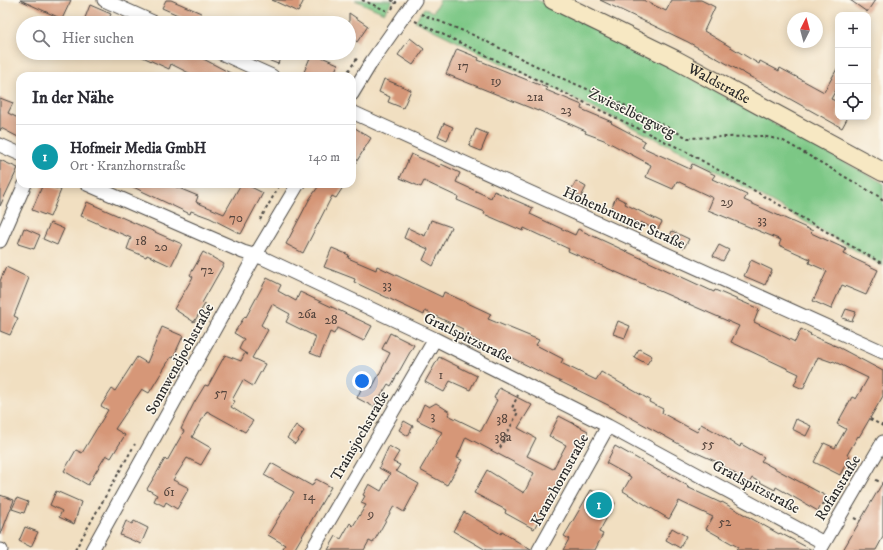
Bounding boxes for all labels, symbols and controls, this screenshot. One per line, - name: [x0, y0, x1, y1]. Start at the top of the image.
- north arrow: [787, 12, 823, 48]
- map controls: [835, 12, 871, 120]
- button: +: [835, 12, 871, 48]
- search box: [16, 16, 356, 60]
- icon: search: [30, 27, 52, 49]
- text: Hier suchen: [62, 29, 134, 48]
- button: −: [835, 48, 871, 84]
- house number: 17: [457, 58, 469, 74]
- street label: Waldstraße: [684, 58, 754, 108]
- house number: 19: [490, 73, 502, 89]
- street label: Zwieselbergweg: [586, 84, 679, 142]
- button: locate: [835, 84, 871, 120]
- text: In der Nähe: [32, 87, 114, 109]
- house number: 21a: [527, 89, 544, 105]
- house number: 23: [560, 102, 572, 118]
- text: Hofmeir Media GmbH: [70, 139, 206, 158]
- text: 1: [43, 149, 47, 165]
- text: 140 m: [308, 149, 340, 165]
- text: Ort · Kranzhornstraße: [70, 158, 186, 174]
- street label: Hohenbrunner Straße: [560, 183, 688, 253]
- house number: 29: [721, 194, 733, 210]
- house number: 70: [229, 210, 243, 226]
- house number: 33: [757, 212, 767, 228]
- house number: 18: [135, 233, 147, 249]
- house number: 20: [154, 239, 168, 255]
- house number: 72: [200, 262, 214, 278]
- house number: 33: [382, 277, 392, 293]
- street label: Sonnwendjochstraße: [142, 300, 218, 418]
- house number: 26a: [298, 306, 317, 322]
- street label: Gratlspitzstraße: [420, 308, 516, 368]
- house number: 28: [325, 312, 337, 328]
- house number: 1: [439, 367, 444, 383]
- your location: [352, 371, 372, 391]
- house number: 57: [214, 385, 228, 401]
- street label: Trainsjochstraße: [327, 388, 393, 484]
- house number: 3: [431, 408, 436, 424]
- house number: 38: [496, 411, 508, 427]
- house number: 38a: [495, 429, 512, 445]
- street label: Kranzhornstraße: [527, 431, 593, 529]
- house number: 55: [702, 436, 715, 452]
- street label: Rofanstraße: [811, 452, 865, 524]
- street label: Gratlspitzstraße: [709, 456, 803, 518]
- house number: 61: [163, 484, 175, 500]
- house number: 14: [303, 488, 316, 504]
- pin: 1: [586, 490, 612, 520]
- house number: 9: [367, 506, 374, 522]
- house number: 52: [719, 514, 732, 530]

